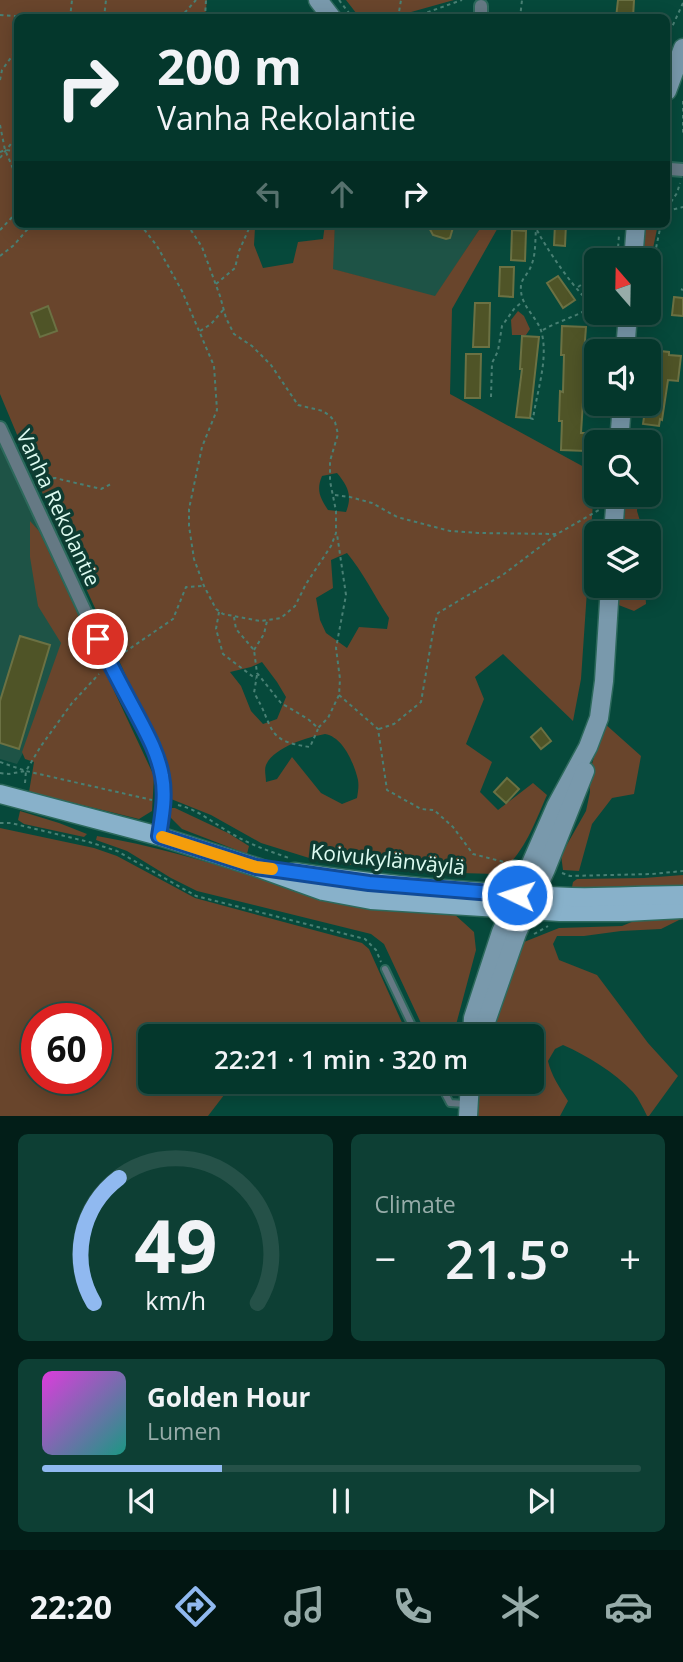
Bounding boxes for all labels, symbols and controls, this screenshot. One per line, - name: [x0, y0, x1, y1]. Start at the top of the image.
- text: 200 m: [157, 33, 302, 99]
- icon: right: [42, 42, 133, 133]
- text: Vanha Rekolantie: [157, 96, 416, 139]
- icon: left: [250, 175, 288, 213]
- icon: ahead: [323, 175, 361, 213]
- icon: right: [396, 175, 434, 213]
- north arrow: [584, 248, 662, 326]
- map controls: [584, 248, 661, 598]
- button: sound: [584, 339, 661, 416]
- street label: Vanha Rekolantie: [10, 425, 108, 590]
- button: search: [584, 430, 661, 507]
- button: layers: [584, 521, 661, 598]
- pin: [68, 609, 128, 669]
- icon: arrive: [79, 620, 117, 658]
- street label: Koivukylänväylä: [309, 837, 467, 881]
- position arrow: [480, 858, 554, 932]
- speed limit sign: 60: [21, 1003, 112, 1094]
- text: 22:21 · 1 min · 320 m: [214, 1041, 468, 1077]
- text: Climate: [375, 1188, 456, 1220]
- text: 49: [134, 1196, 217, 1295]
- text: 21.5°: [445, 1223, 571, 1294]
- text: −: [375, 1232, 396, 1284]
- text: +: [619, 1232, 641, 1284]
- text: km/h: [145, 1283, 206, 1317]
- text: Golden Hour: [147, 1379, 310, 1415]
- text: Lumen: [147, 1415, 221, 1447]
- icon: previous: [123, 1482, 161, 1520]
- icon: pause: [322, 1482, 360, 1520]
- icon: next: [522, 1482, 560, 1520]
- icon: directions: [171, 1582, 220, 1631]
- icon: music: [280, 1582, 329, 1631]
- icon: phone: [388, 1582, 437, 1631]
- icon: climate: [496, 1582, 545, 1631]
- icon: car: [604, 1582, 653, 1631]
- text: 22:20: [30, 1585, 112, 1628]

